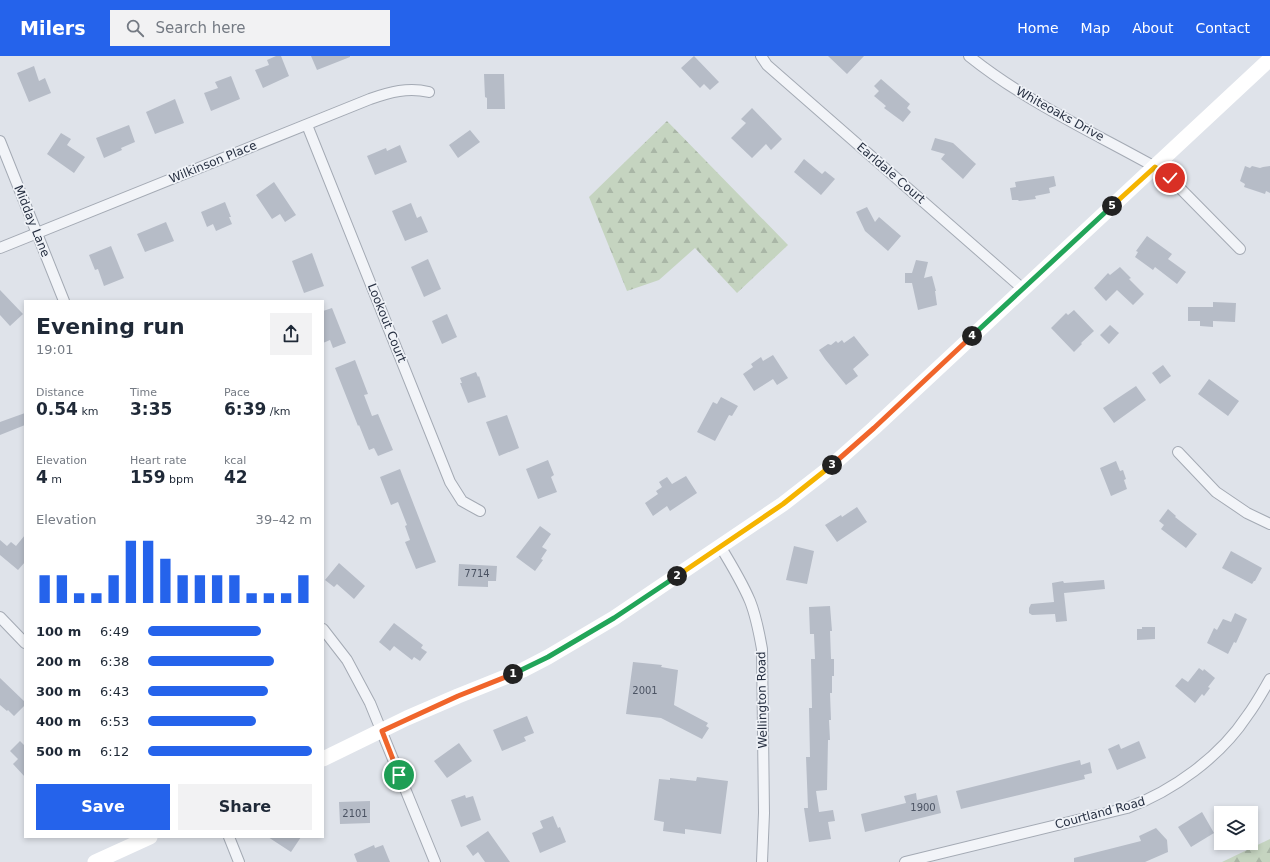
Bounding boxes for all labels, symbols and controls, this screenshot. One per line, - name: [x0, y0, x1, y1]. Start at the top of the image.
- search box: [110, 10, 390, 46]
- text: Milers: [20, 17, 86, 39]
- icon: search: [124, 17, 146, 39]
- text: Search here: [156, 19, 246, 37]
- text: Home: [1017, 20, 1059, 36]
- text: Map: [1081, 20, 1110, 36]
- text: About: [1132, 20, 1174, 36]
- text: Contact: [1196, 20, 1250, 36]
- street label: Whiteoaks Drive: [1013, 84, 1107, 144]
- street label: Wilkinson Place: [167, 138, 259, 186]
- street label: Earldale Court: [854, 140, 928, 207]
- pin: [1153, 161, 1187, 195]
- icon: check: [1159, 167, 1181, 189]
- street label: Midday Lane: [11, 183, 53, 259]
- pin: 5: [1102, 196, 1122, 216]
- text: 5: [1108, 199, 1116, 212]
- street label: Lookout Court: [365, 281, 409, 365]
- button: share: [270, 313, 312, 355]
- text: Evening run: [36, 314, 185, 339]
- pin: 4: [962, 326, 982, 346]
- text: 4: [968, 329, 976, 342]
- text: 19:01: [36, 342, 73, 357]
- text: Distance: [36, 386, 84, 399]
- text: Time: [130, 386, 157, 399]
- text: Pace: [224, 386, 250, 399]
- text: 0.54: [36, 399, 78, 419]
- text: 3:35: [130, 399, 172, 419]
- text: 6:39: [224, 399, 266, 419]
- text: km: [78, 405, 99, 418]
- text: /km: [266, 405, 291, 418]
- text: Elevation: [36, 454, 87, 467]
- text: Heart rate: [130, 454, 186, 467]
- text: kcal: [224, 454, 246, 467]
- pin: 3: [822, 455, 842, 475]
- text: 3: [828, 458, 836, 471]
- text: 4: [36, 467, 48, 487]
- text: 159: [130, 467, 166, 487]
- text: 42: [224, 467, 248, 487]
- text: m: [48, 473, 62, 486]
- text: bpm: [166, 473, 194, 486]
- text: Elevation: [36, 512, 96, 527]
- text: 39–42 m: [256, 512, 312, 527]
- pin: 2: [667, 566, 687, 586]
- house number: 7714: [464, 568, 490, 579]
- text: 2: [673, 569, 681, 582]
- text: 100 m: [36, 624, 81, 639]
- text: 6:49: [100, 624, 129, 639]
- street label: Wellington Road: [754, 651, 770, 749]
- text: 200 m: [36, 654, 81, 669]
- text: 6:38: [100, 654, 129, 669]
- pin: 1: [503, 664, 523, 684]
- text: 1: [509, 667, 517, 680]
- text: 300 m: [36, 684, 81, 699]
- text: 6:43: [100, 684, 129, 699]
- house number: 2001: [632, 685, 658, 696]
- text: 400 m: [36, 714, 81, 729]
- text: 6:53: [100, 714, 129, 729]
- text: 500 m: [36, 744, 81, 759]
- text: 6:12: [100, 744, 129, 759]
- pin: [382, 758, 416, 792]
- icon: arrive: [388, 764, 410, 786]
- button: Save: [36, 784, 170, 830]
- button: Share: [178, 784, 312, 830]
- street label: Courtland Road: [1053, 794, 1147, 832]
- house number: 1900: [910, 802, 936, 813]
- map controls: [1214, 806, 1258, 850]
- button: layers: [1214, 806, 1258, 850]
- house number: 2101: [342, 808, 368, 819]

